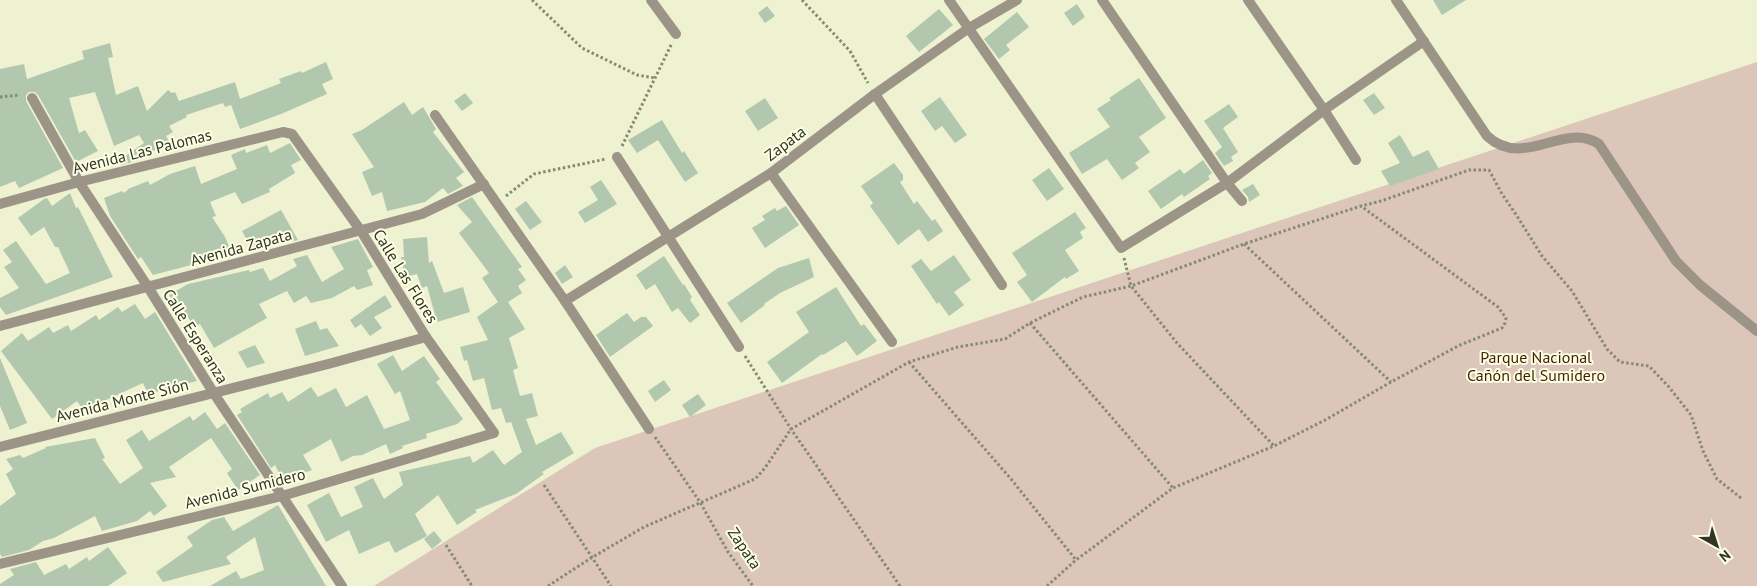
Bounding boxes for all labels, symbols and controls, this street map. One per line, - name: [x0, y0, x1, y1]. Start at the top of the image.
- street label: Zapata: [761, 121, 809, 165]
- street label: Avenida Las Palomas: [70, 124, 214, 178]
- street label: Avenida Zapata: [188, 224, 294, 270]
- street label: Calle Las Flores: [369, 225, 443, 327]
- street label: Calle Esperanza: [159, 285, 233, 387]
- park label: Parque Nacional Cañón del Sumidero: [1467, 347, 1605, 385]
- street label: Avenida Monte Sión: [54, 374, 190, 426]
- street label: Avenida Sumidero: [183, 463, 307, 513]
- north arrow: [1692, 521, 1742, 571]
- street label: Zapata: [724, 523, 766, 573]
- text: N: [1716, 546, 1734, 566]

